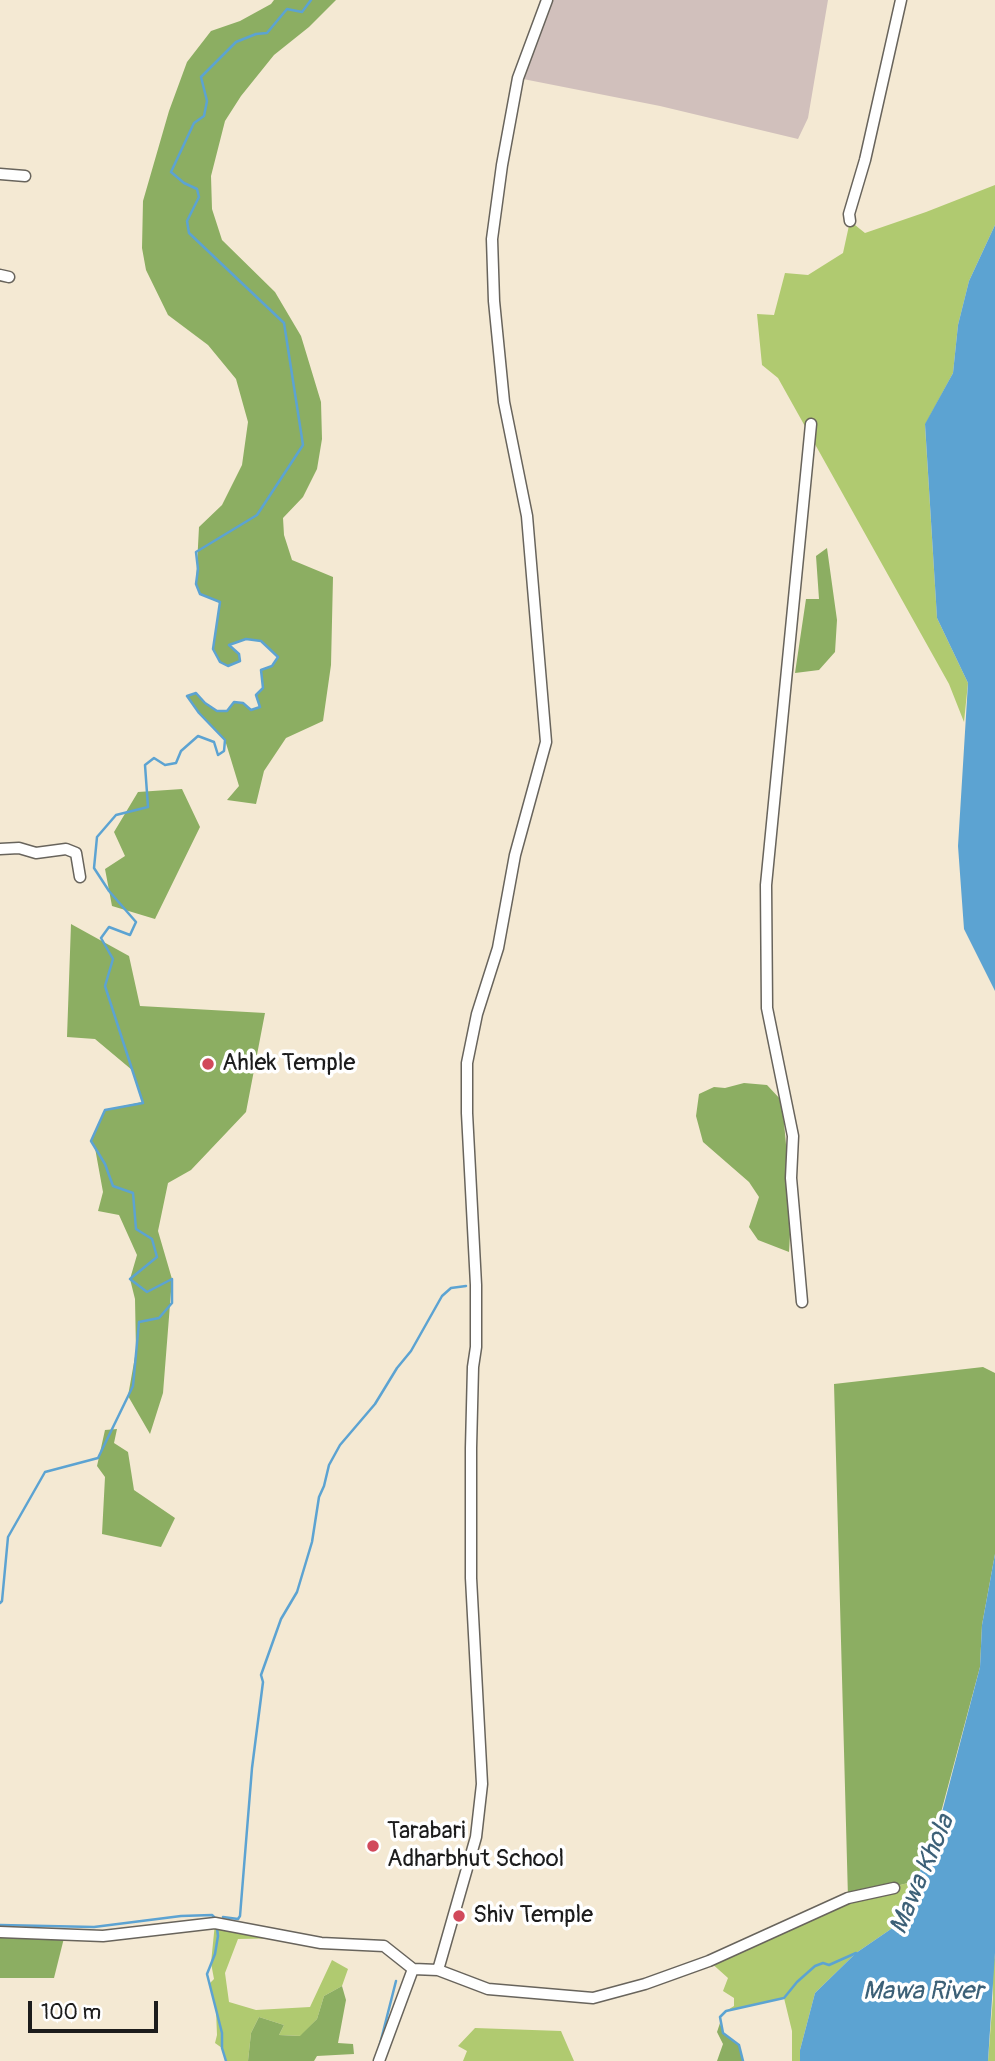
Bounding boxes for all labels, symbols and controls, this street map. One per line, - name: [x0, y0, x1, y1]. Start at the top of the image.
- place label: Ahlek Temple: [222, 1050, 355, 1078]
- marker: Ahlek Temple: [200, 1056, 216, 1072]
- water label: Mawa Khola: [884, 1811, 962, 1939]
- place label: Tarabari Adharbhut School: [387, 1818, 564, 1874]
- marker: Tarabari Adharbhut School: [365, 1838, 381, 1854]
- place label: Shiv Temple: [473, 1902, 593, 1930]
- marker: Shiv Temple: [451, 1908, 467, 1924]
- water label: Mawa River: [863, 1976, 983, 2008]
- scale bar: [32, 1988, 161, 2032]
- text: 100 m: [41, 1999, 101, 2026]

